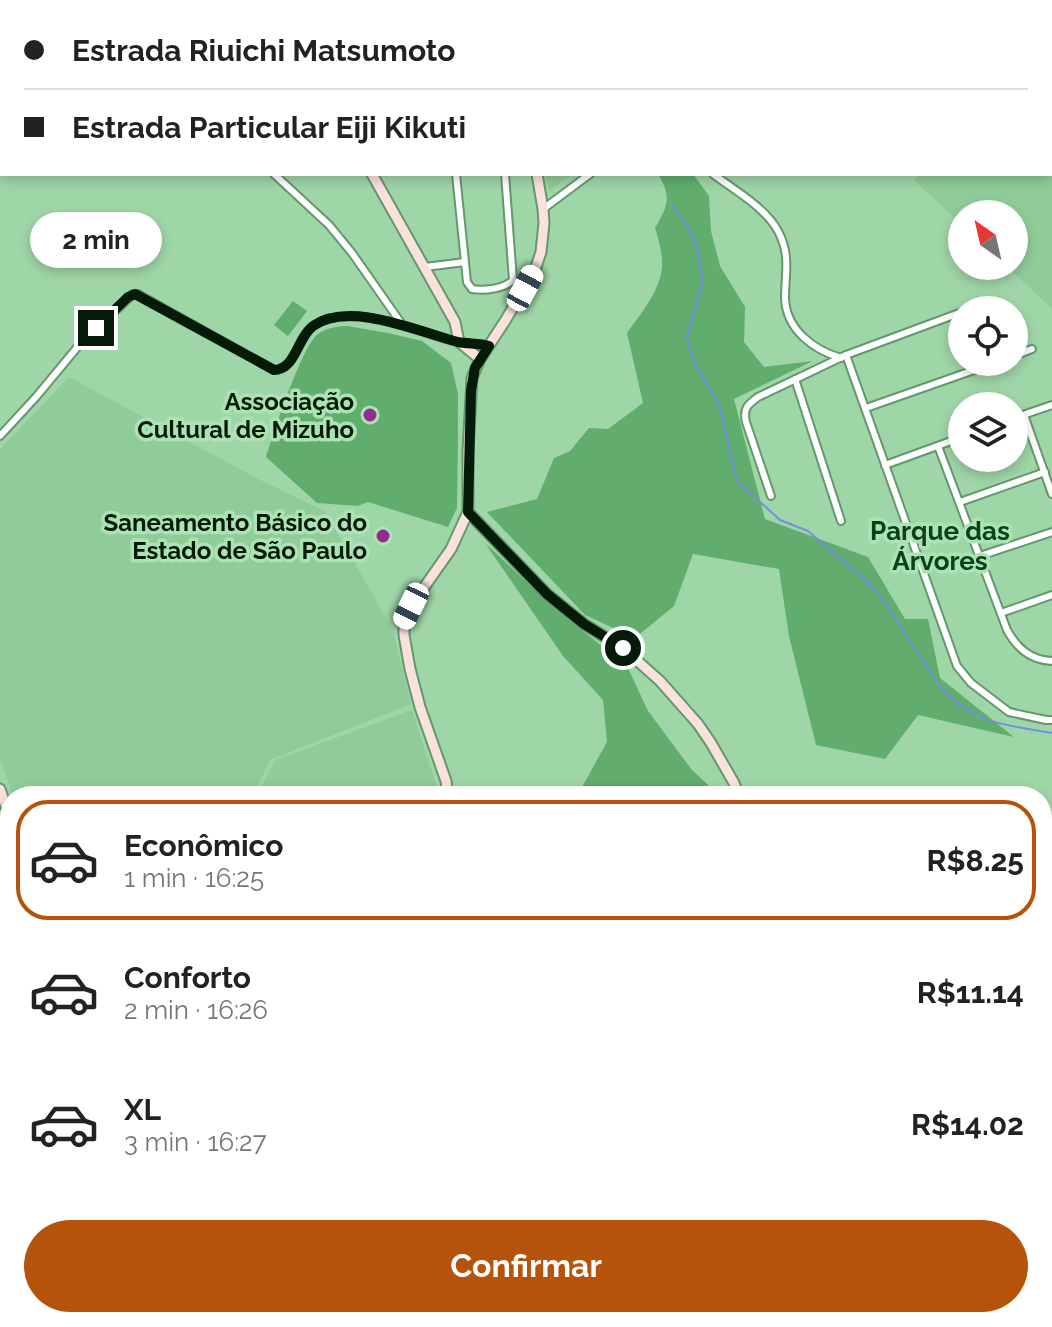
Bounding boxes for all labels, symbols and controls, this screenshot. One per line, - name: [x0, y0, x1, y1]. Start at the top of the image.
- text: Estrada Riuichi Matsumoto: [72, 33, 455, 68]
- text: Estrada Particular Eiji Kikuti: [72, 110, 466, 145]
- north arrow: [948, 200, 1028, 280]
- map controls: [948, 200, 1028, 472]
- callout: 2 min: [30, 212, 162, 268]
- text: 2 min: [62, 225, 130, 255]
- car: [503, 261, 547, 315]
- button: locate: [948, 296, 1028, 376]
- route end: [78, 310, 114, 346]
- place label: Associação Cultural de Mizuho: [137, 387, 354, 444]
- button: layers: [948, 392, 1028, 472]
- marker: Associação Cultural de Mizuho: [361, 406, 379, 424]
- place label: Saneamento Básico do Estado de São Paulo: [104, 508, 367, 565]
- district label: Parque das Árvores: [870, 516, 1010, 576]
- marker: Saneamento Básico do Estado de São Paulo: [374, 527, 392, 545]
- car: [390, 579, 432, 633]
- route start: [605, 630, 641, 666]
- icon: car: [28, 824, 100, 896]
- text: Econômico: [124, 828, 284, 863]
- text: R$8.25: [927, 843, 1024, 878]
- text: 1 min · 16:25: [124, 863, 264, 893]
- icon: car: [28, 956, 100, 1028]
- text: Conforto: [124, 960, 251, 995]
- text: R$11.14: [917, 975, 1024, 1010]
- text: 2 min · 16:26: [124, 995, 268, 1025]
- icon: car: [28, 1088, 100, 1160]
- text: XL: [124, 1092, 161, 1127]
- text: R$14.02: [911, 1107, 1024, 1142]
- text: 3 min · 16:27: [124, 1127, 267, 1157]
- button: Confirmar: [24, 1220, 1028, 1312]

